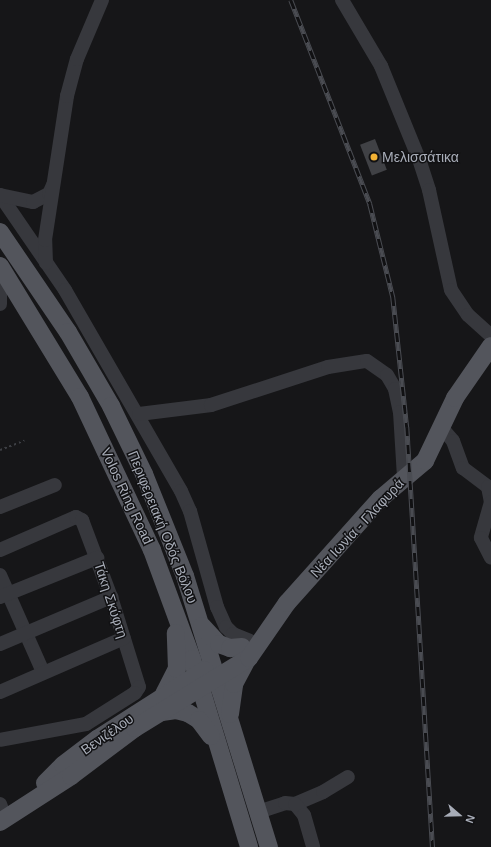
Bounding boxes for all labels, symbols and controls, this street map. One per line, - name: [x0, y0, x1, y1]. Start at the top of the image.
- place label: Μελισσάτικα: [382, 149, 459, 165]
- marker: Μελισσάτικα: [369, 152, 379, 162]
- street label: Volos Ring Road: [97, 445, 157, 547]
- street label: Περιφερειακή Οδός Βόλου: [125, 448, 201, 606]
- street label: Νέα Ιωνία - Γλαφυρά: [307, 475, 407, 581]
- street label: Τάκη Σκύφτη: [91, 560, 131, 640]
- street label: Βενιζέλου: [77, 710, 137, 758]
- north arrow: [439, 795, 479, 835]
- text: N: [463, 813, 477, 825]

